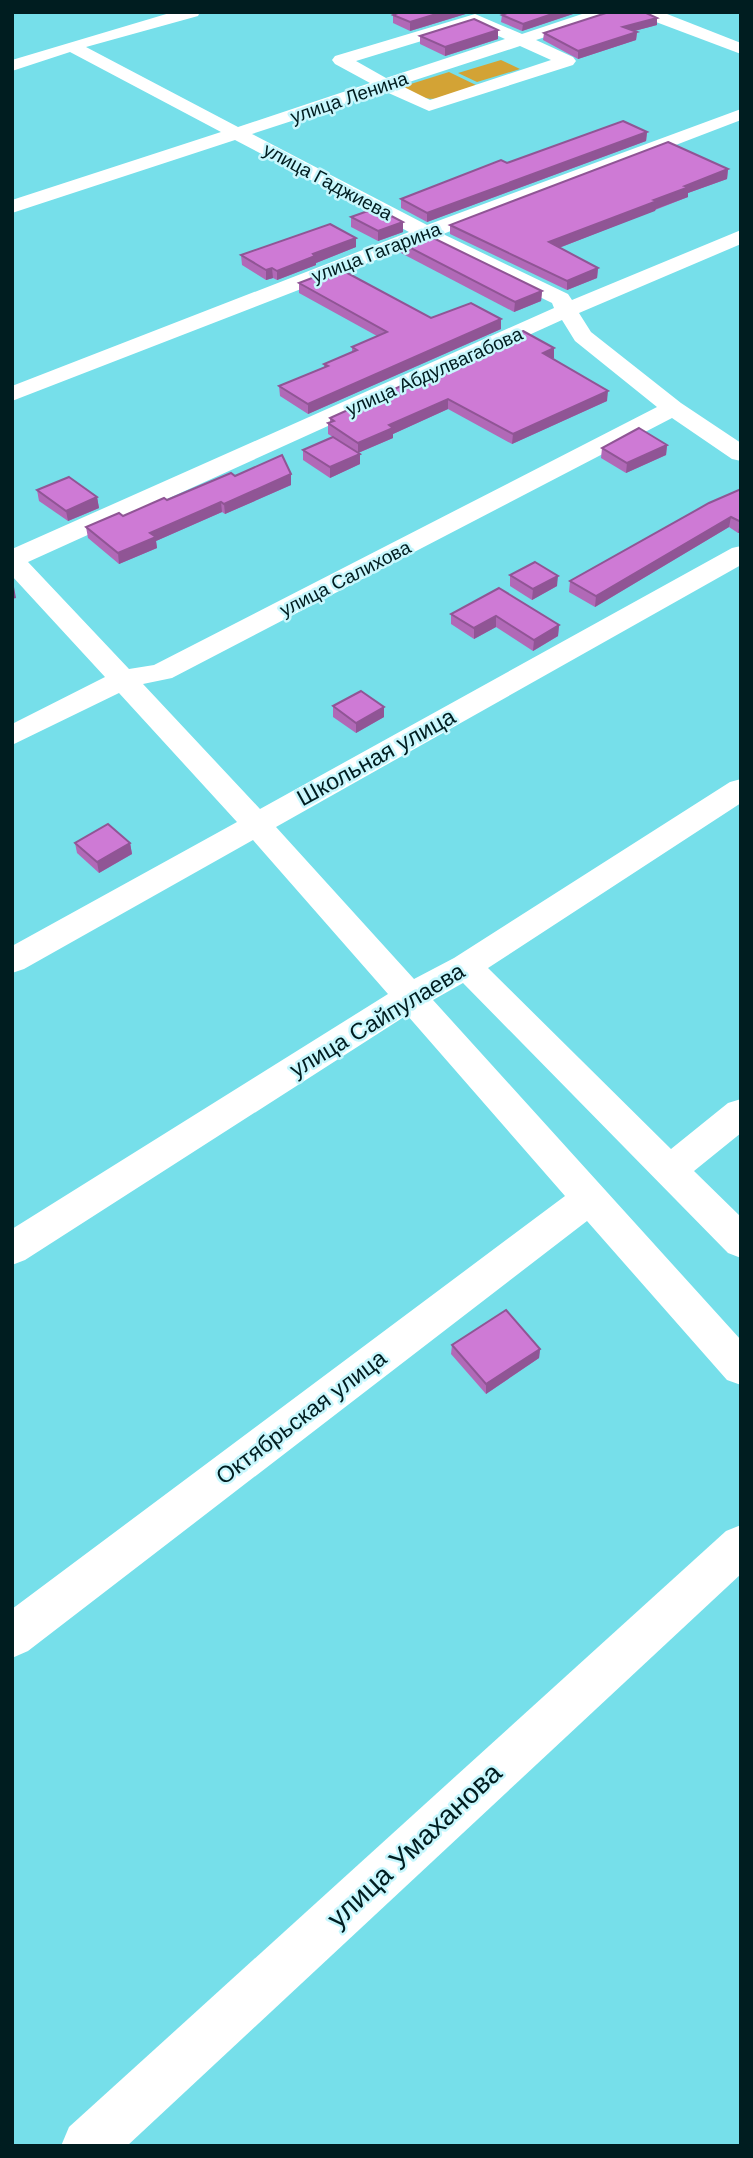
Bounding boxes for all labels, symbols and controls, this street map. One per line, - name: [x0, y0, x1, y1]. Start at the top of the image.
- street label: улица Ленина: [288, 67, 411, 127]
- street label: улица Гаджиева: [260, 139, 396, 224]
- street label: улица Гагарина: [309, 218, 444, 287]
- street label: улица Абдулвагабова: [343, 323, 526, 420]
- street label: улица Салихова: [276, 536, 415, 620]
- street label: Школьная улица: [292, 703, 460, 811]
- street label: улица Сайпулаева: [285, 957, 469, 1082]
- street label: Октябрьская улица: [211, 1344, 391, 1489]
- street label: улица Умаханова: [321, 1756, 508, 1934]

